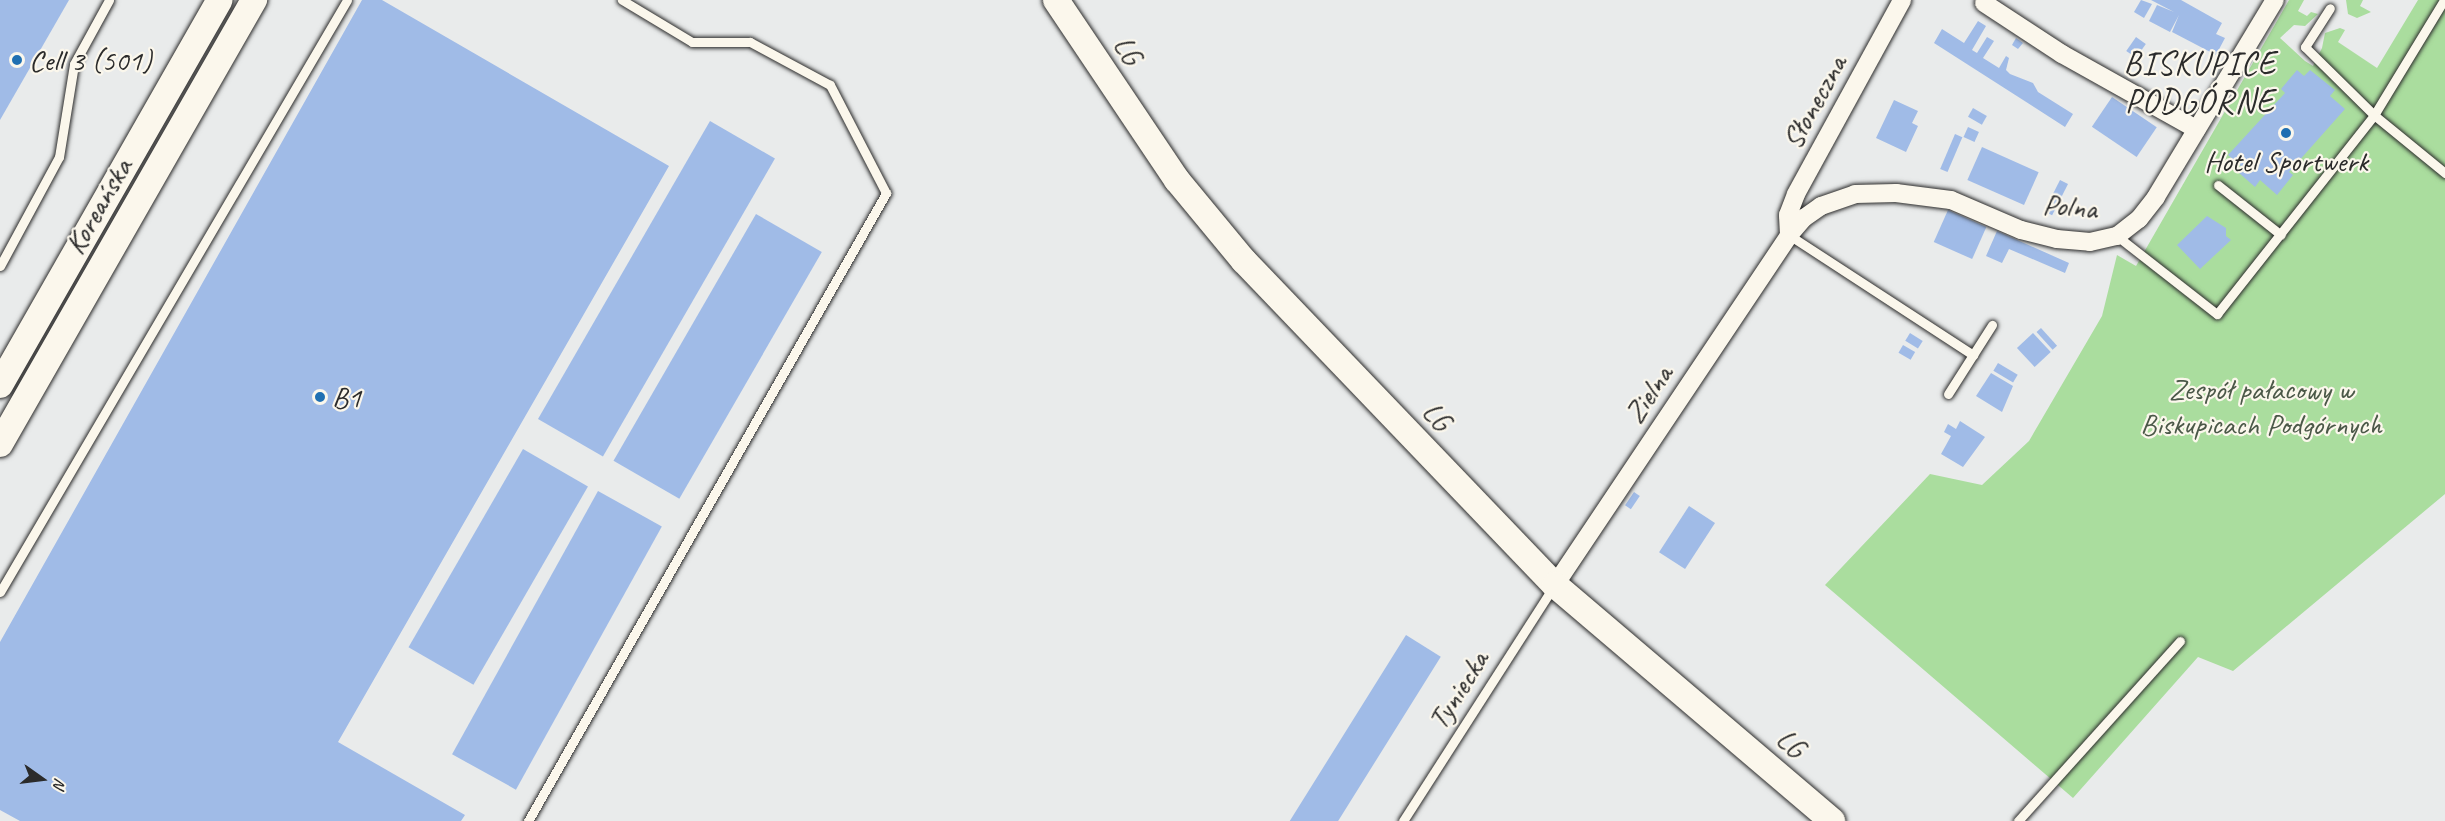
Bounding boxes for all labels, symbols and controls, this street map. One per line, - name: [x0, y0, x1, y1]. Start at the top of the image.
- street label: LG: [1105, 29, 1151, 71]
- place label: Cell 3 (501): [29, 42, 152, 78]
- district label: BISKUPICE PODGÓRNE: [2123, 44, 2277, 122]
- street label: Słoneczna: [1774, 49, 1854, 155]
- marker: Cell 3 (501): [10, 53, 24, 67]
- marker: Hotel Sportwerk: [2279, 126, 2293, 140]
- place label: Hotel Sportwerk: [2204, 143, 2368, 179]
- street label: Koreańska: [56, 152, 140, 260]
- street label: Polna: [2041, 186, 2099, 226]
- street label: Zielna: [1616, 358, 1680, 430]
- park label: Zespół pałacowy w Biskupicach Podgórnych: [2140, 371, 2382, 442]
- place label: B1: [332, 379, 361, 415]
- marker: B1: [313, 390, 327, 404]
- street label: LG: [1415, 394, 1459, 438]
- street label: Tyniecka: [1420, 644, 1496, 736]
- street label: LG: [1769, 720, 1813, 766]
- north arrow: [12, 749, 72, 809]
- text: N: [49, 776, 70, 791]

